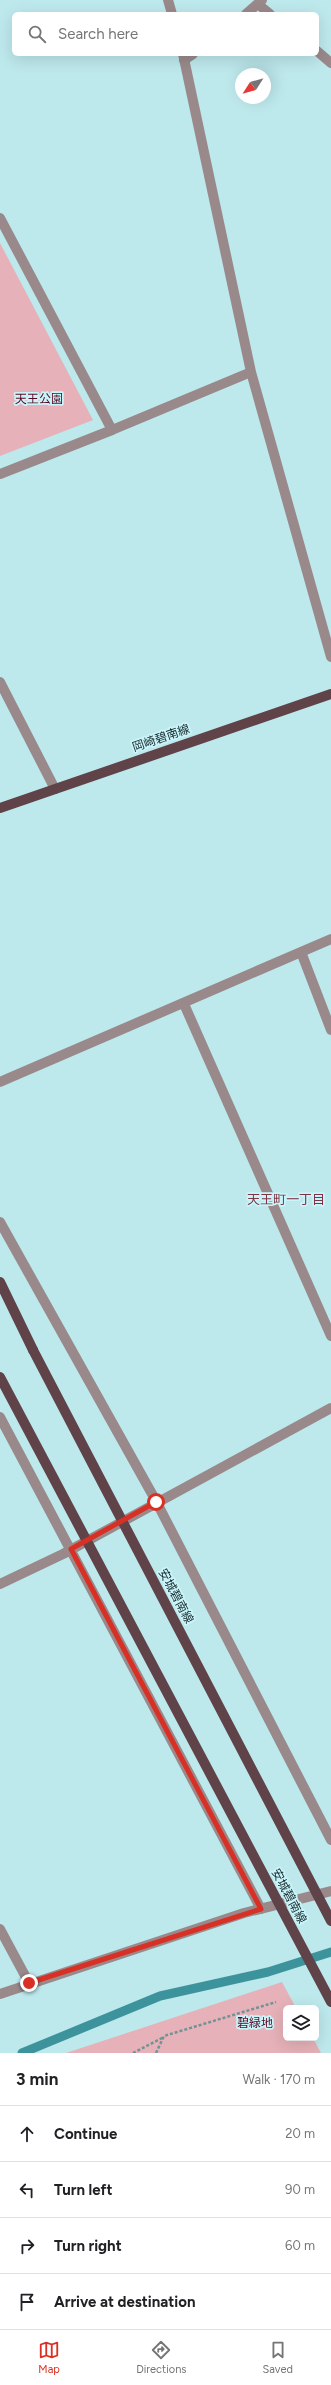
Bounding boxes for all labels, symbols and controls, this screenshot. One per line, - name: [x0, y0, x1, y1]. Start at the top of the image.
- search box: [12, 12, 319, 56]
- icon: search: [26, 23, 48, 45]
- text: Search here: [58, 25, 138, 43]
- north arrow: [235, 68, 271, 104]
- park label: 天王公園: [15, 392, 63, 406]
- street label: 岡崎碧南線: [130, 722, 192, 754]
- district label: 天王町一丁目: [247, 1192, 325, 1207]
- route start: [147, 1493, 165, 1511]
- street label: 安城碧南線: [156, 1566, 196, 1626]
- street label: 安城碧南線: [269, 1866, 309, 1926]
- route end: [20, 1974, 38, 1992]
- map controls: [283, 2005, 319, 2041]
- button: layers: [283, 2005, 319, 2041]
- park label: 碧緑地: [237, 2016, 273, 2030]
- text: 3 min: [16, 2069, 58, 2089]
- text: Walk · 170 m: [243, 2072, 315, 2087]
- icon: ahead: [16, 2123, 38, 2145]
- text: Continue: [54, 2125, 117, 2143]
- text: 20 m: [285, 2126, 315, 2141]
- icon: left: [16, 2179, 38, 2201]
- text: Turn left: [54, 2181, 112, 2199]
- text: 90 m: [285, 2182, 315, 2197]
- icon: right: [16, 2235, 38, 2257]
- text: Turn right: [54, 2237, 122, 2255]
- text: 60 m: [285, 2238, 315, 2253]
- icon: arrive: [16, 2291, 38, 2313]
- text: Arrive at destination: [54, 2293, 195, 2311]
- tab: Map: [38, 2339, 60, 2376]
- tab: Directions: [136, 2339, 186, 2376]
- tab: Saved: [263, 2339, 293, 2376]

